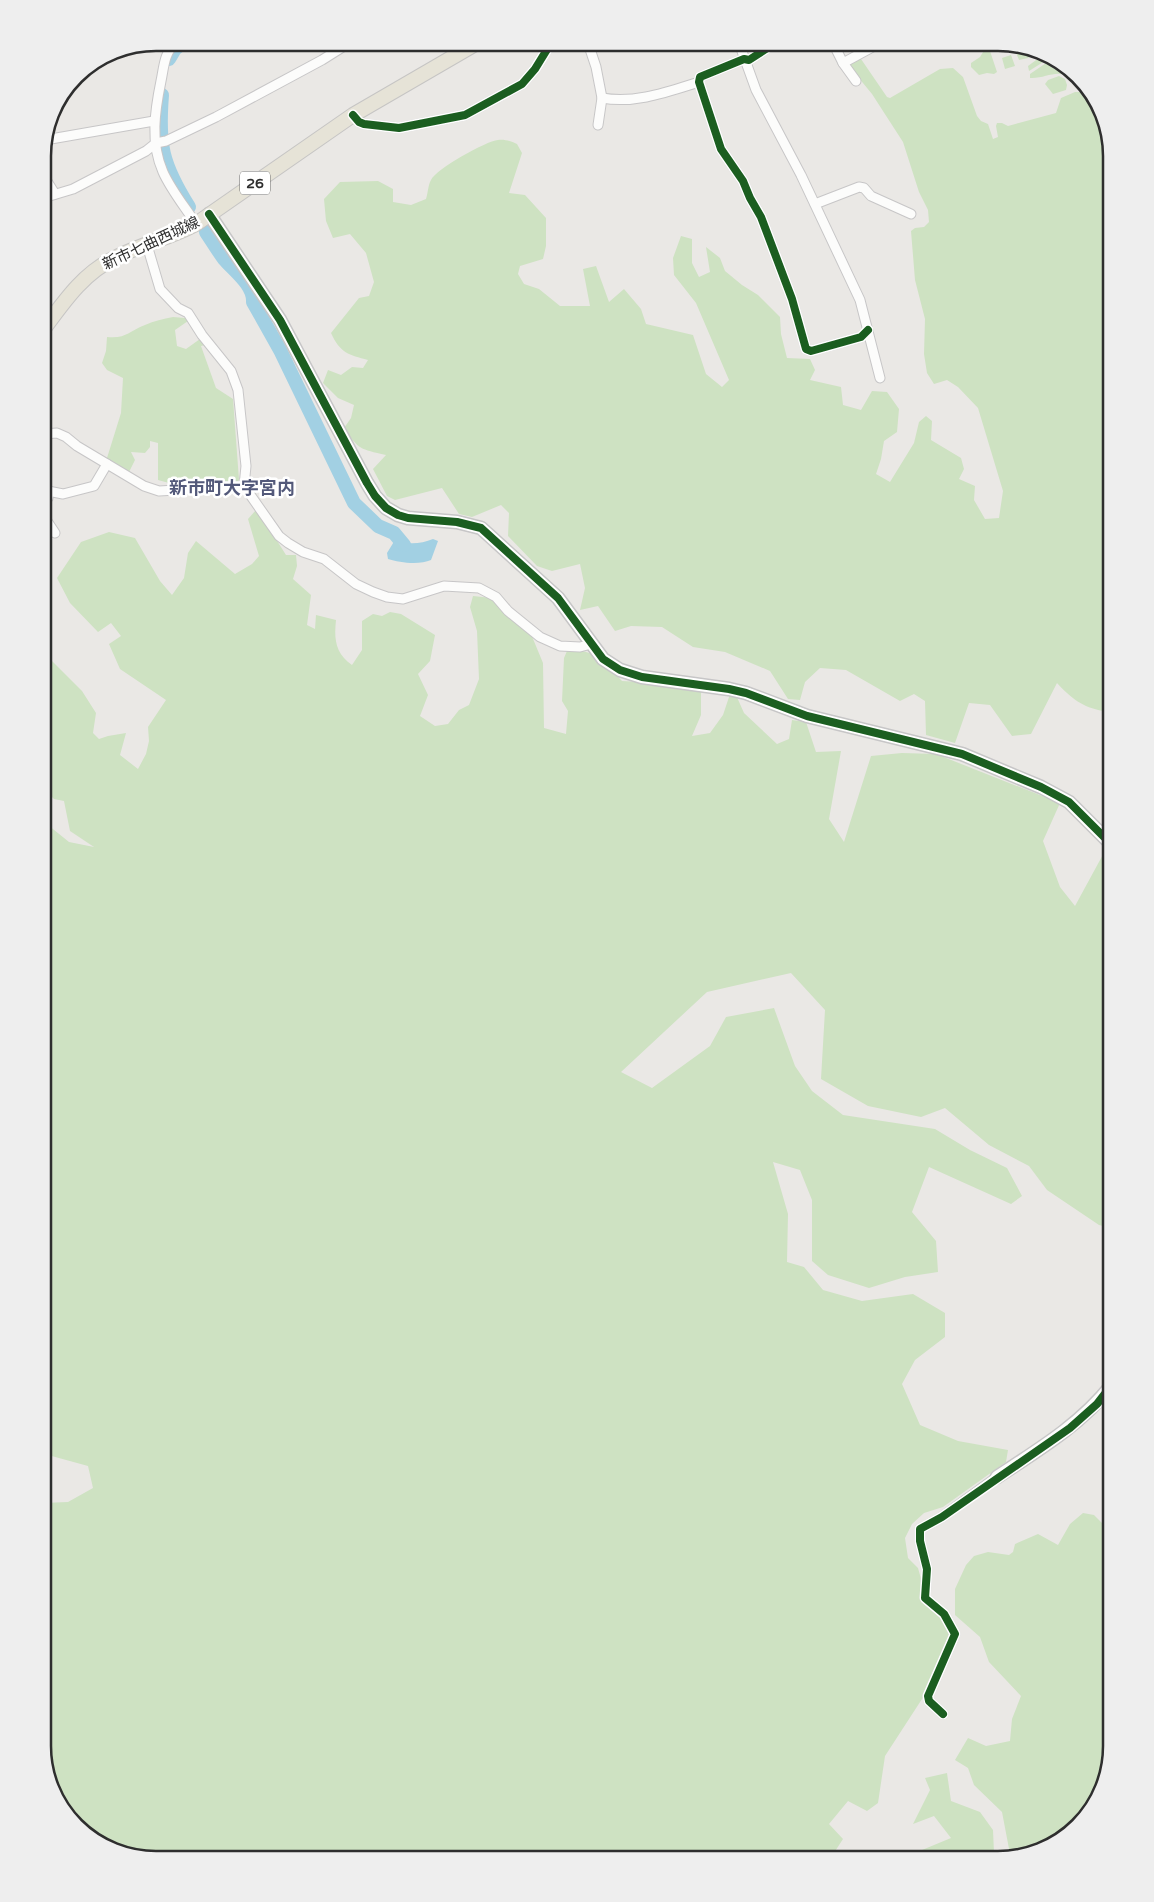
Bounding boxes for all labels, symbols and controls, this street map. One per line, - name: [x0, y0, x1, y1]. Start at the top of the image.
- road number: 26: [240, 172, 270, 194]
- street label: 新市七曲西城線: [100, 213, 202, 273]
- district label: 新市町大字宮内: [169, 477, 295, 499]

